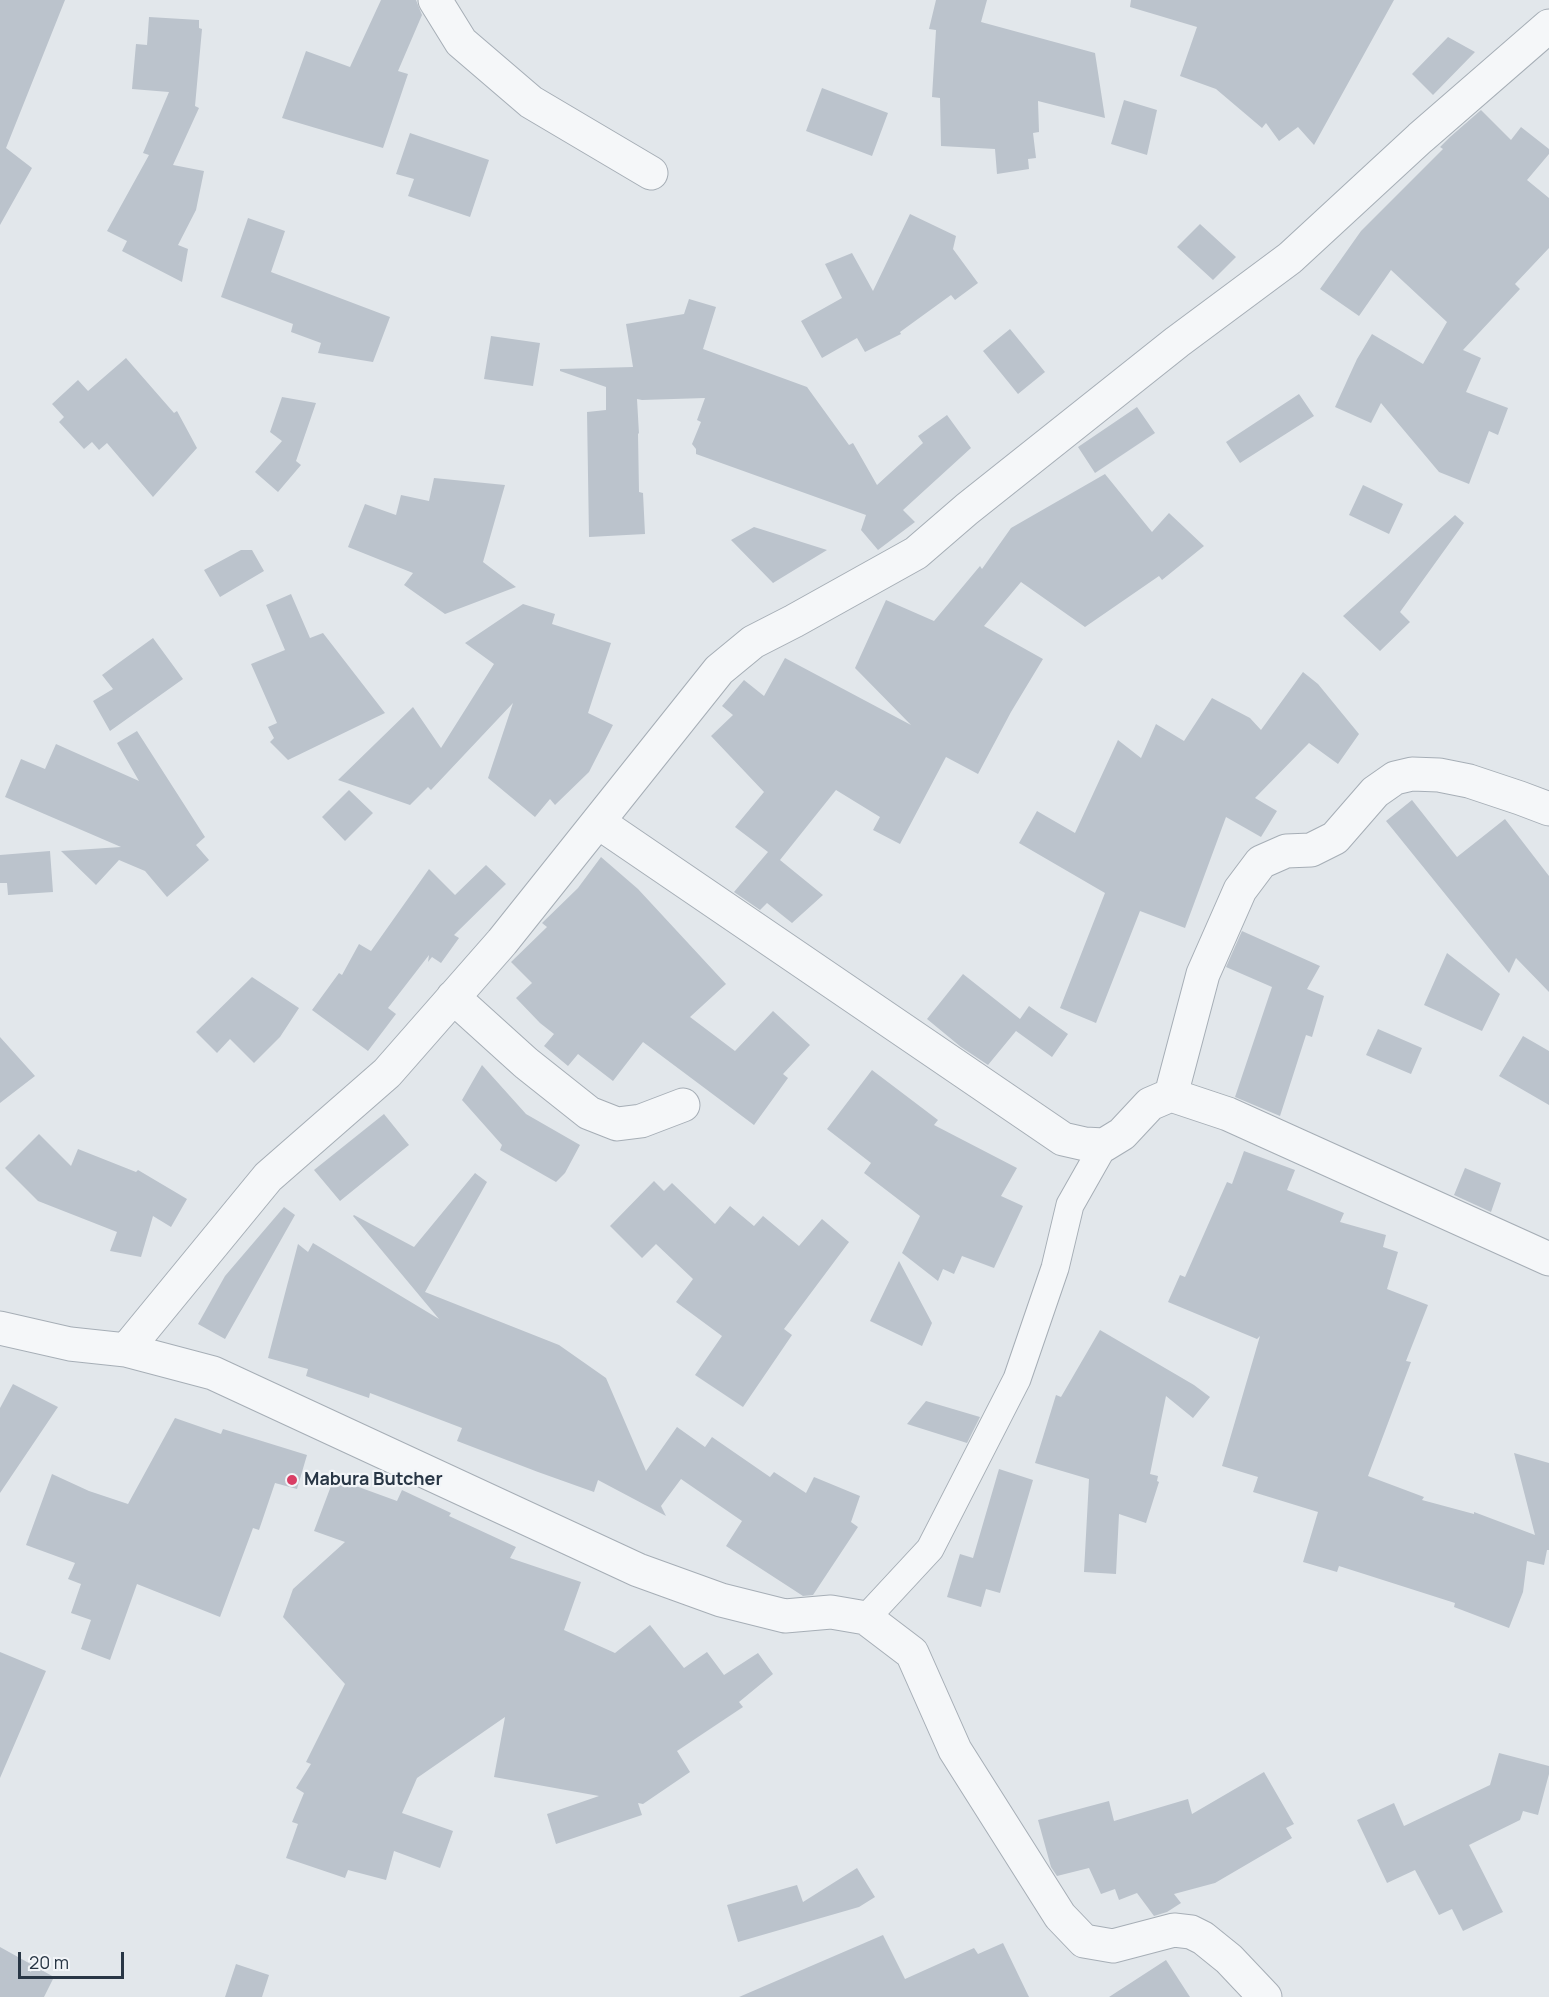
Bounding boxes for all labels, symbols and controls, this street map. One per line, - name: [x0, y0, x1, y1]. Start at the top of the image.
- place label: Mabura Butcher: [304, 1469, 443, 1491]
- marker: Mabura Butcher: [285, 1473, 299, 1487]
- scale bar: [21, 1940, 128, 1978]
- text: 20 m: [29, 1950, 69, 1974]

